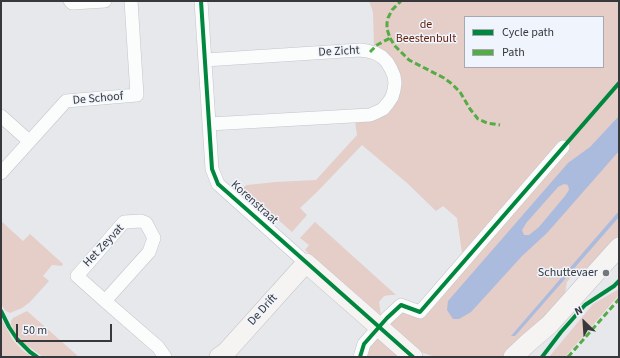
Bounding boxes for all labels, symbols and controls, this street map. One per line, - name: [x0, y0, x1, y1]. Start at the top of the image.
- legend: [464, 16, 604, 68]
- park label: de Beestenbult: [396, 18, 456, 46]
- text: Cycle path: [502, 24, 554, 41]
- street label: De Zicht: [318, 44, 360, 60]
- text: Path: [502, 44, 525, 61]
- street label: De Schoof: [72, 90, 124, 108]
- street label: Korenstraat: [227, 178, 281, 228]
- street label: Het Zeyvat: [81, 222, 127, 270]
- place label: Schuttevaer: [538, 266, 598, 280]
- marker: Schuttevaer: [601, 268, 611, 278]
- street label: De Drift: [245, 291, 281, 329]
- north arrow: [564, 302, 604, 342]
- text: N: [572, 302, 585, 319]
- scale bar: [18, 316, 114, 342]
- text: 50 m: [23, 322, 47, 339]

